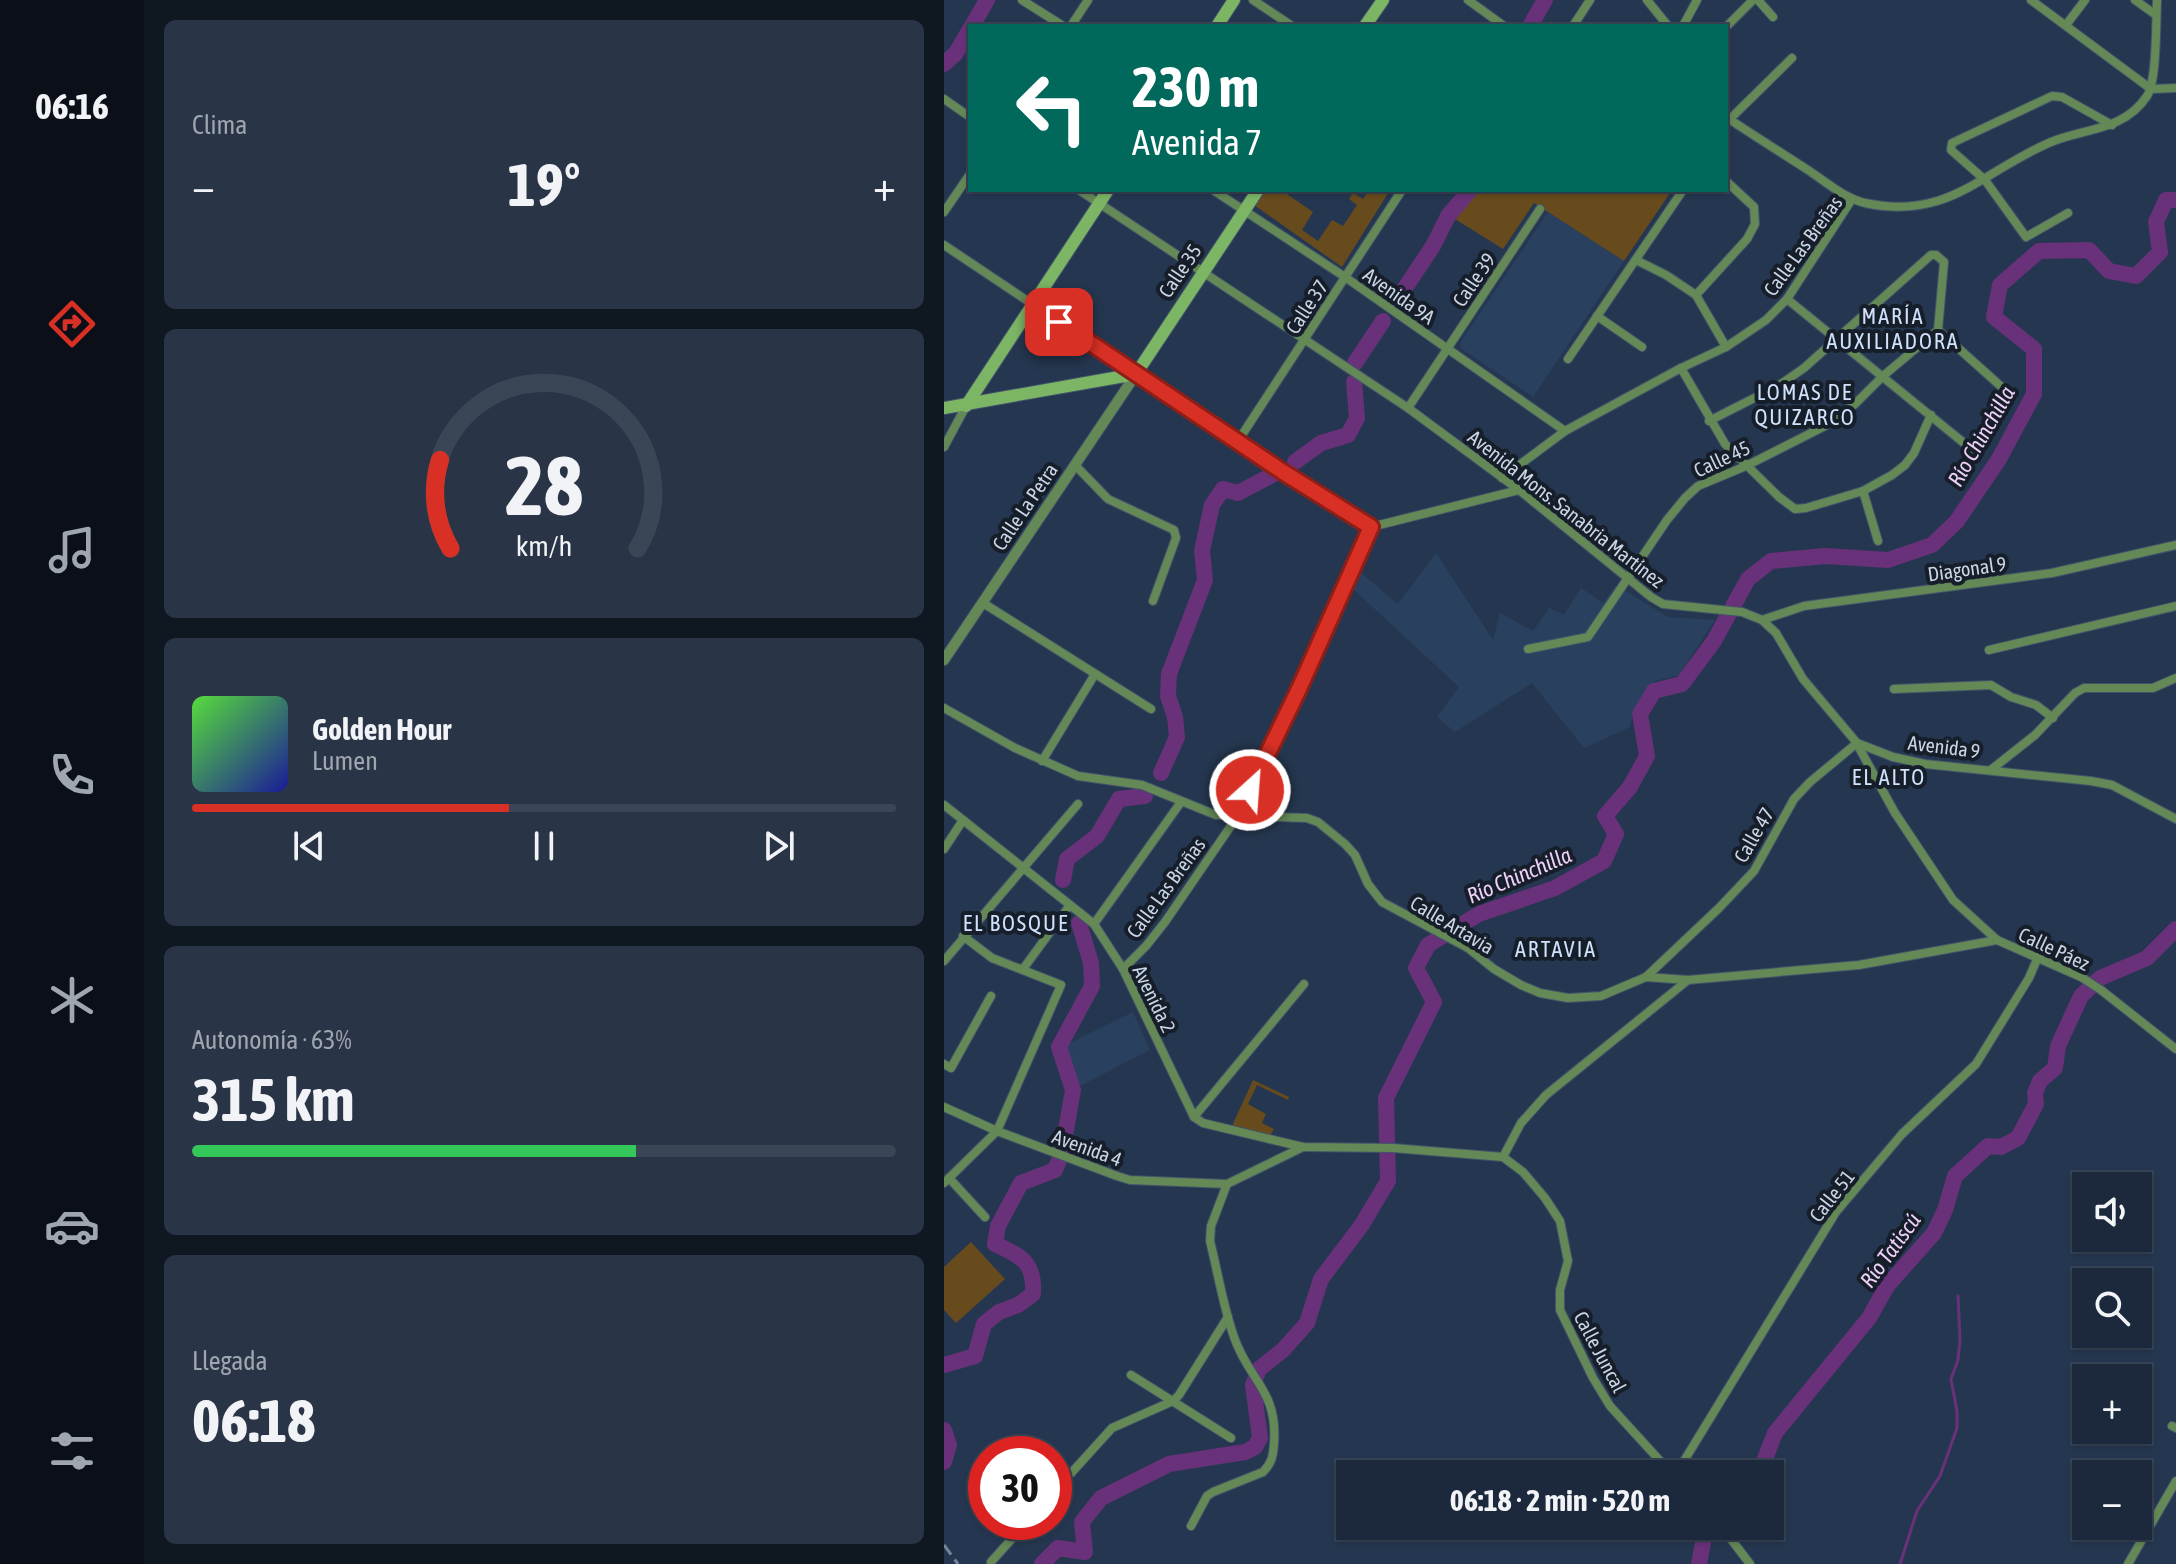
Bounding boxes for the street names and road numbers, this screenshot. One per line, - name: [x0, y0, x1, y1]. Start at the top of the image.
- street label: Calle Las Breñas: [1759, 191, 1847, 300]
- street label: Calle 35: [1153, 240, 1206, 302]
- street label: Calle 39: [1447, 249, 1500, 311]
- street label: Avenida 9A: [1359, 263, 1440, 329]
- street label: Calle 37: [1281, 276, 1332, 338]
- street label: Avenida Mons. Sanabria Martínez: [1464, 425, 1669, 592]
- street label: Calle 45: [1690, 436, 1754, 482]
- street label: Calle La Petra: [987, 459, 1062, 554]
- street label: Diagonal 9: [1926, 552, 2008, 585]
- street label: Avenida 9: [1907, 731, 1981, 762]
- street label: Calle 47: [1729, 803, 1778, 866]
- street label: Calle Las Breñas: [1122, 833, 1210, 942]
- street label: Calle Artavia: [1406, 891, 1498, 958]
- street label: Calle Páez: [2015, 922, 2093, 975]
- street label: Avenida 2: [1128, 961, 1181, 1036]
- street label: Avenida 4: [1049, 1124, 1125, 1171]
- street label: Calle 51: [1804, 1165, 1859, 1226]
- street label: Calle Juncal: [1570, 1307, 1632, 1397]

